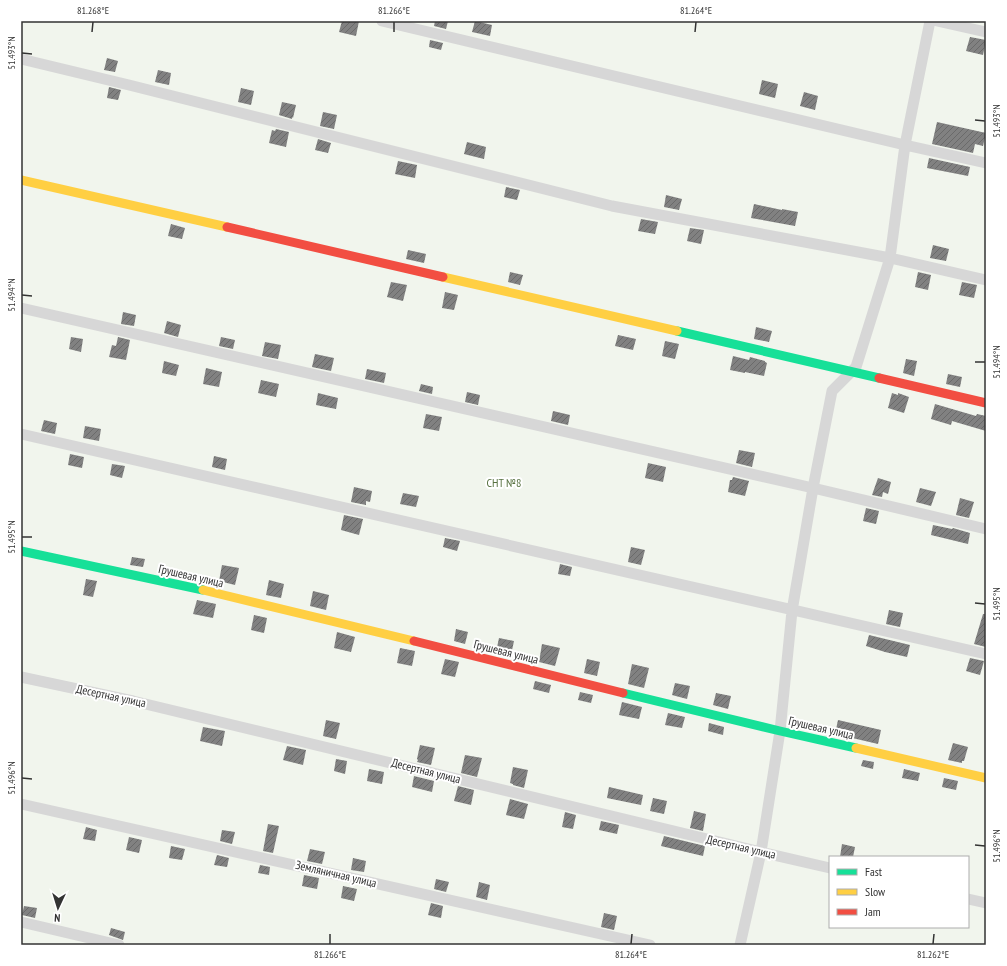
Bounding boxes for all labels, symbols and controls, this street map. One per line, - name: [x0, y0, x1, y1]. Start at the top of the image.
- text: 81.268°E: [77, 4, 109, 17]
- text: 81.266°E: [378, 4, 410, 17]
- text: 81.264°E: [680, 4, 712, 17]
- text: 51.493°N: [5, 36, 18, 70]
- text: 51.493°N: [990, 104, 1003, 138]
- text: 51.494°N: [5, 278, 18, 312]
- text: 51.494°N: [990, 345, 1003, 379]
- park label: СНТ №8: [487, 475, 521, 490]
- text: 51.495°N: [5, 520, 18, 554]
- street label: Грушевая улица: [157, 561, 225, 590]
- text: 51.495°N: [990, 587, 1003, 621]
- street label: Грушевая улица: [472, 636, 540, 667]
- street label: Десертная улица: [75, 681, 148, 710]
- street label: Грушевая улица: [787, 713, 855, 742]
- street label: Десертная улица: [390, 755, 462, 786]
- text: 51.496°N: [5, 761, 18, 795]
- text: 51.496°N: [990, 829, 1003, 863]
- street label: Десертная улица: [705, 831, 778, 862]
- legend: [829, 856, 969, 928]
- street label: Земляничная улица: [294, 857, 378, 890]
- text: Fast: [865, 864, 883, 879]
- text: Slow: [865, 884, 886, 899]
- north arrow: [38, 888, 78, 928]
- text: Jam: [864, 904, 881, 919]
- text: N: [54, 911, 61, 925]
- text: 81.266°E: [314, 948, 346, 961]
- text: 81.264°E: [615, 948, 647, 961]
- text: 81.262°E: [917, 948, 949, 961]

